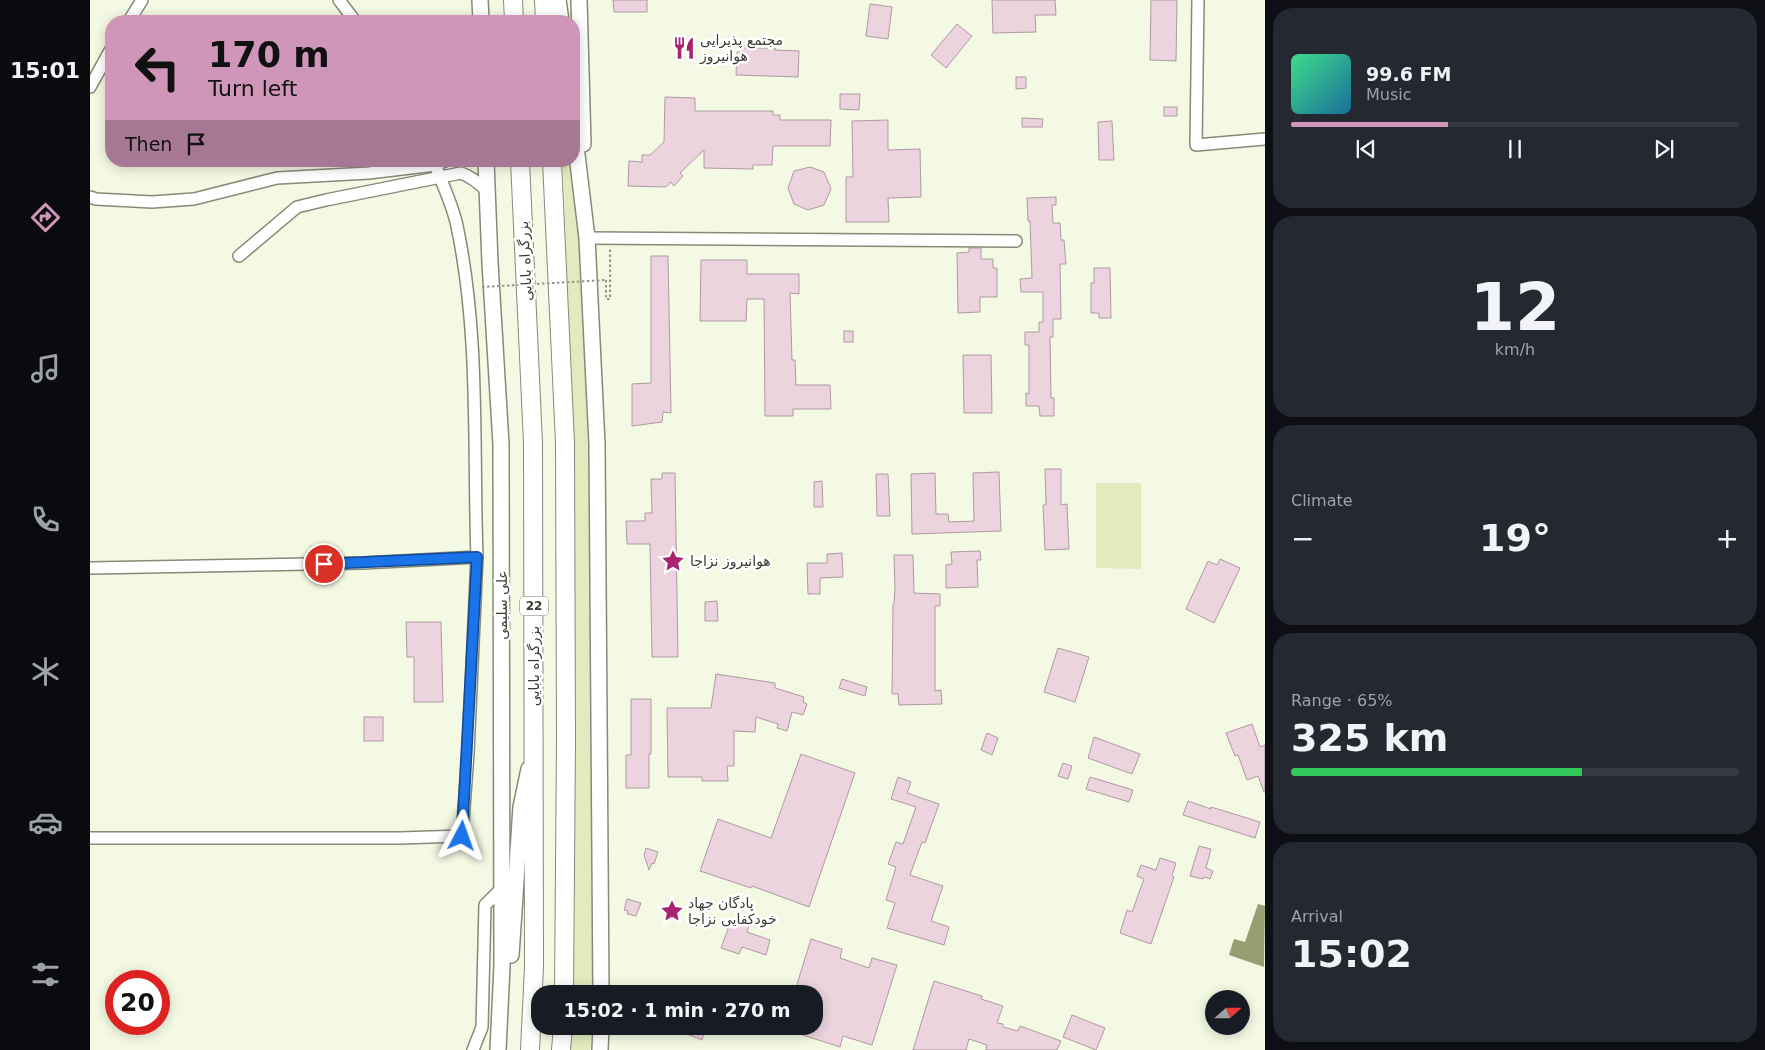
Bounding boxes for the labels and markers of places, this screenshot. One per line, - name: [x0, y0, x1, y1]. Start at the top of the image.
- place label: مجتمع پذیرایی هوانیروز: [699, 32, 783, 65]
- restaurant icon: مجتمع پذیرایی هوانیروز: [671, 35, 697, 61]
- pin: [303, 543, 345, 585]
- place icon: هوانیروز نزاجا: [660, 548, 686, 574]
- place label: هوانیروز نزاجا: [690, 553, 771, 570]
- place label: پادگان جهاد خودکفایی نزاجا: [688, 895, 777, 928]
- place icon: پادگان جهاد خودکفایی نزاجا: [659, 898, 685, 924]

